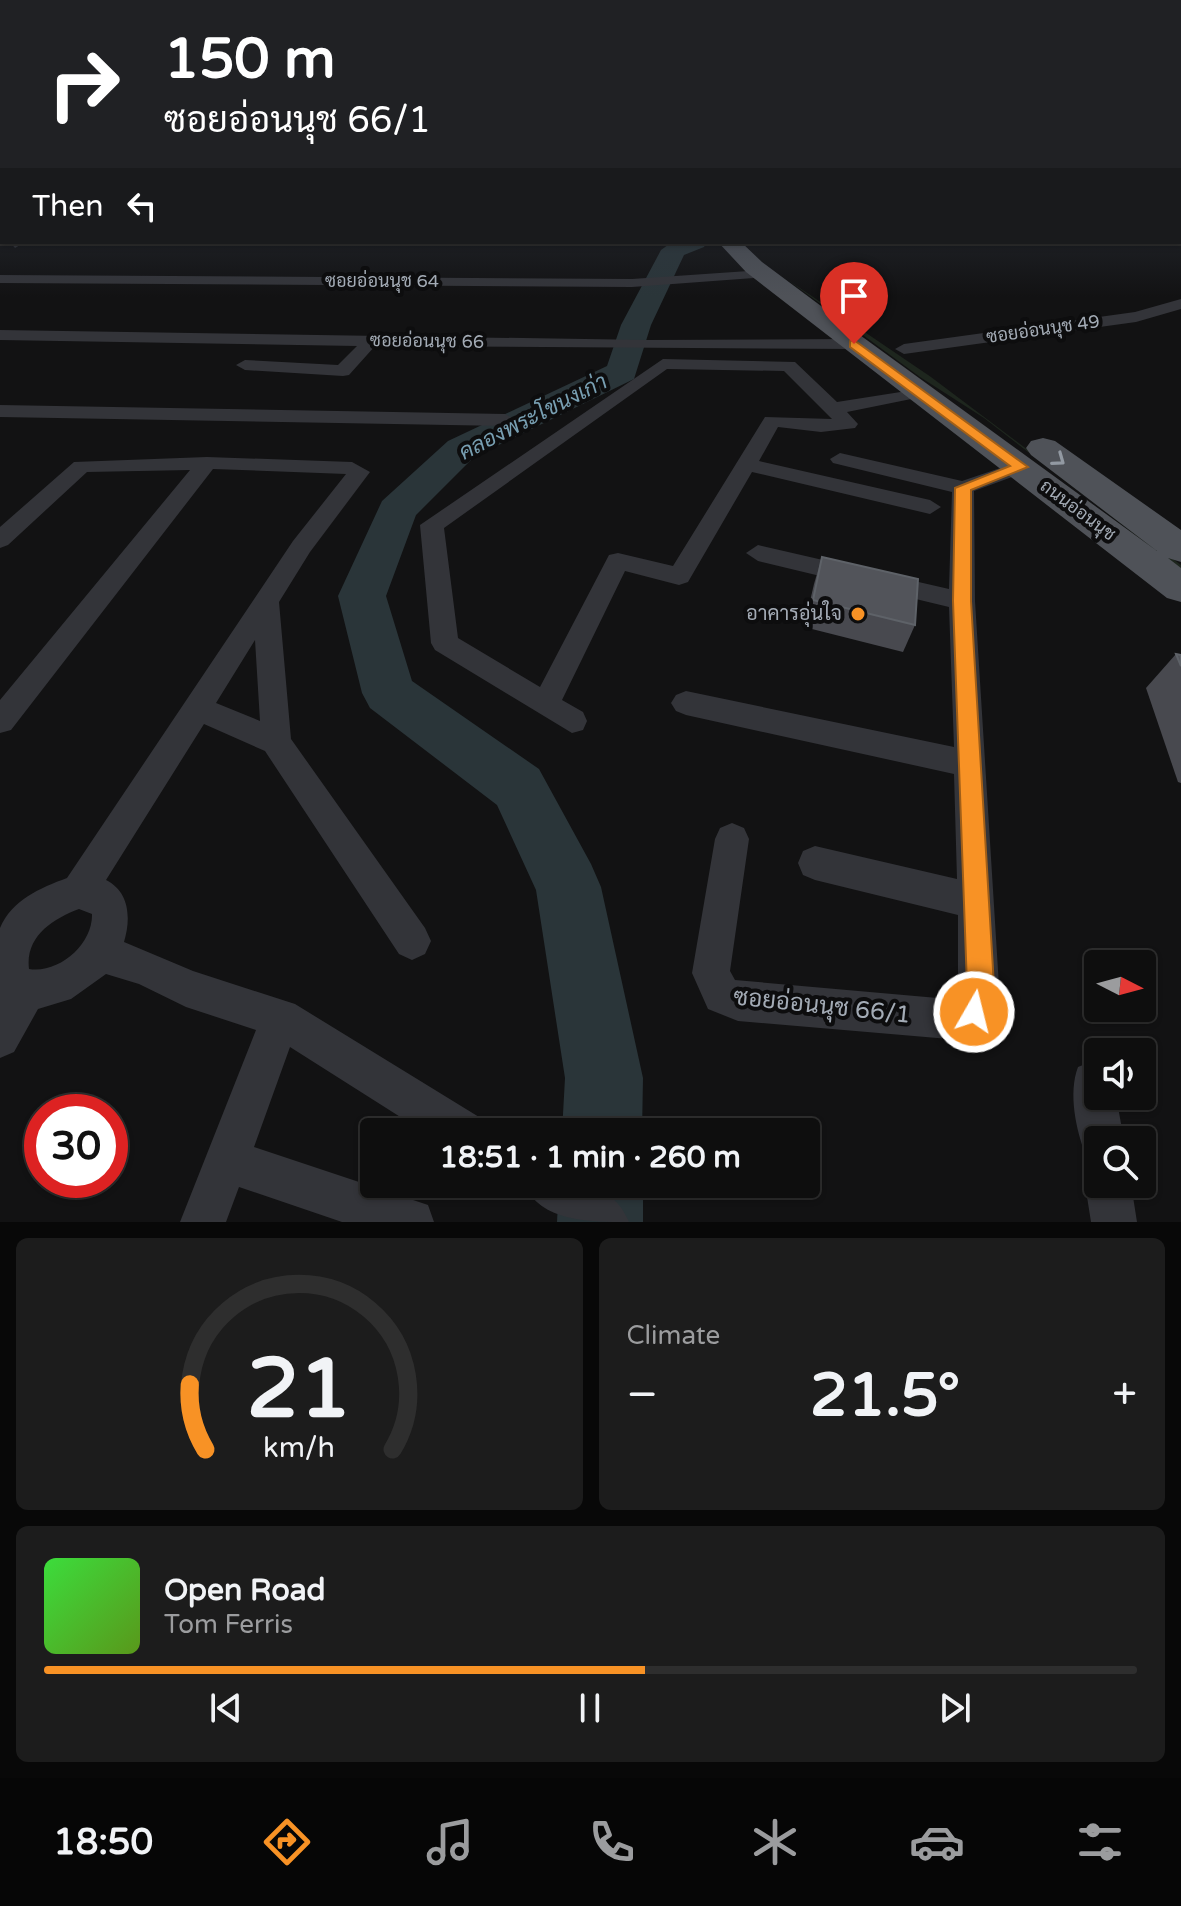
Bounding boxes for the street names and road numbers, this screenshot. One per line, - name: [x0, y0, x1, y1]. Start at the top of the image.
- street label: ซอยอ่อนนุช 64: [325, 269, 439, 293]
- street label: ซอยอ่อนนุช 49: [985, 309, 1101, 349]
- street label: ซอยอ่อนนุช 66: [370, 328, 484, 354]
- street label: ถนนอ่อนนุช: [1035, 474, 1121, 546]
- street label: ซอยอ่อนนุช 66/1: [732, 982, 912, 1031]

